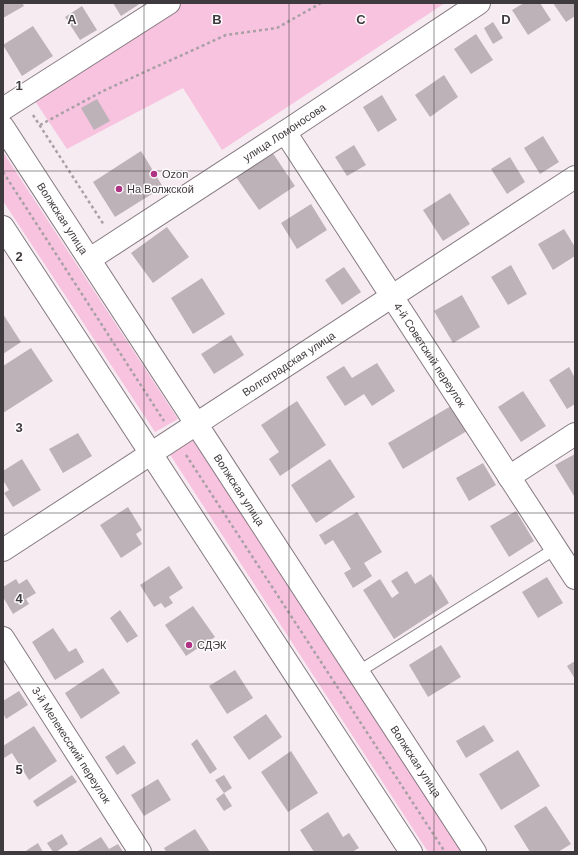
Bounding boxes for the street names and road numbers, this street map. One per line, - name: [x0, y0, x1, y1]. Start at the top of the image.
- street label: улица Ломоносова: [241, 100, 329, 164]
- street label: Волжская улица: [35, 180, 91, 257]
- street label: 4-й Советский переулок: [392, 301, 468, 410]
- street label: Волгоградская улица: [240, 329, 338, 398]
- street label: Волжская улица: [212, 452, 267, 529]
- street label: 3-й Мелекесский переулок: [30, 685, 113, 806]
- street label: Волжская улица: [388, 723, 444, 800]

